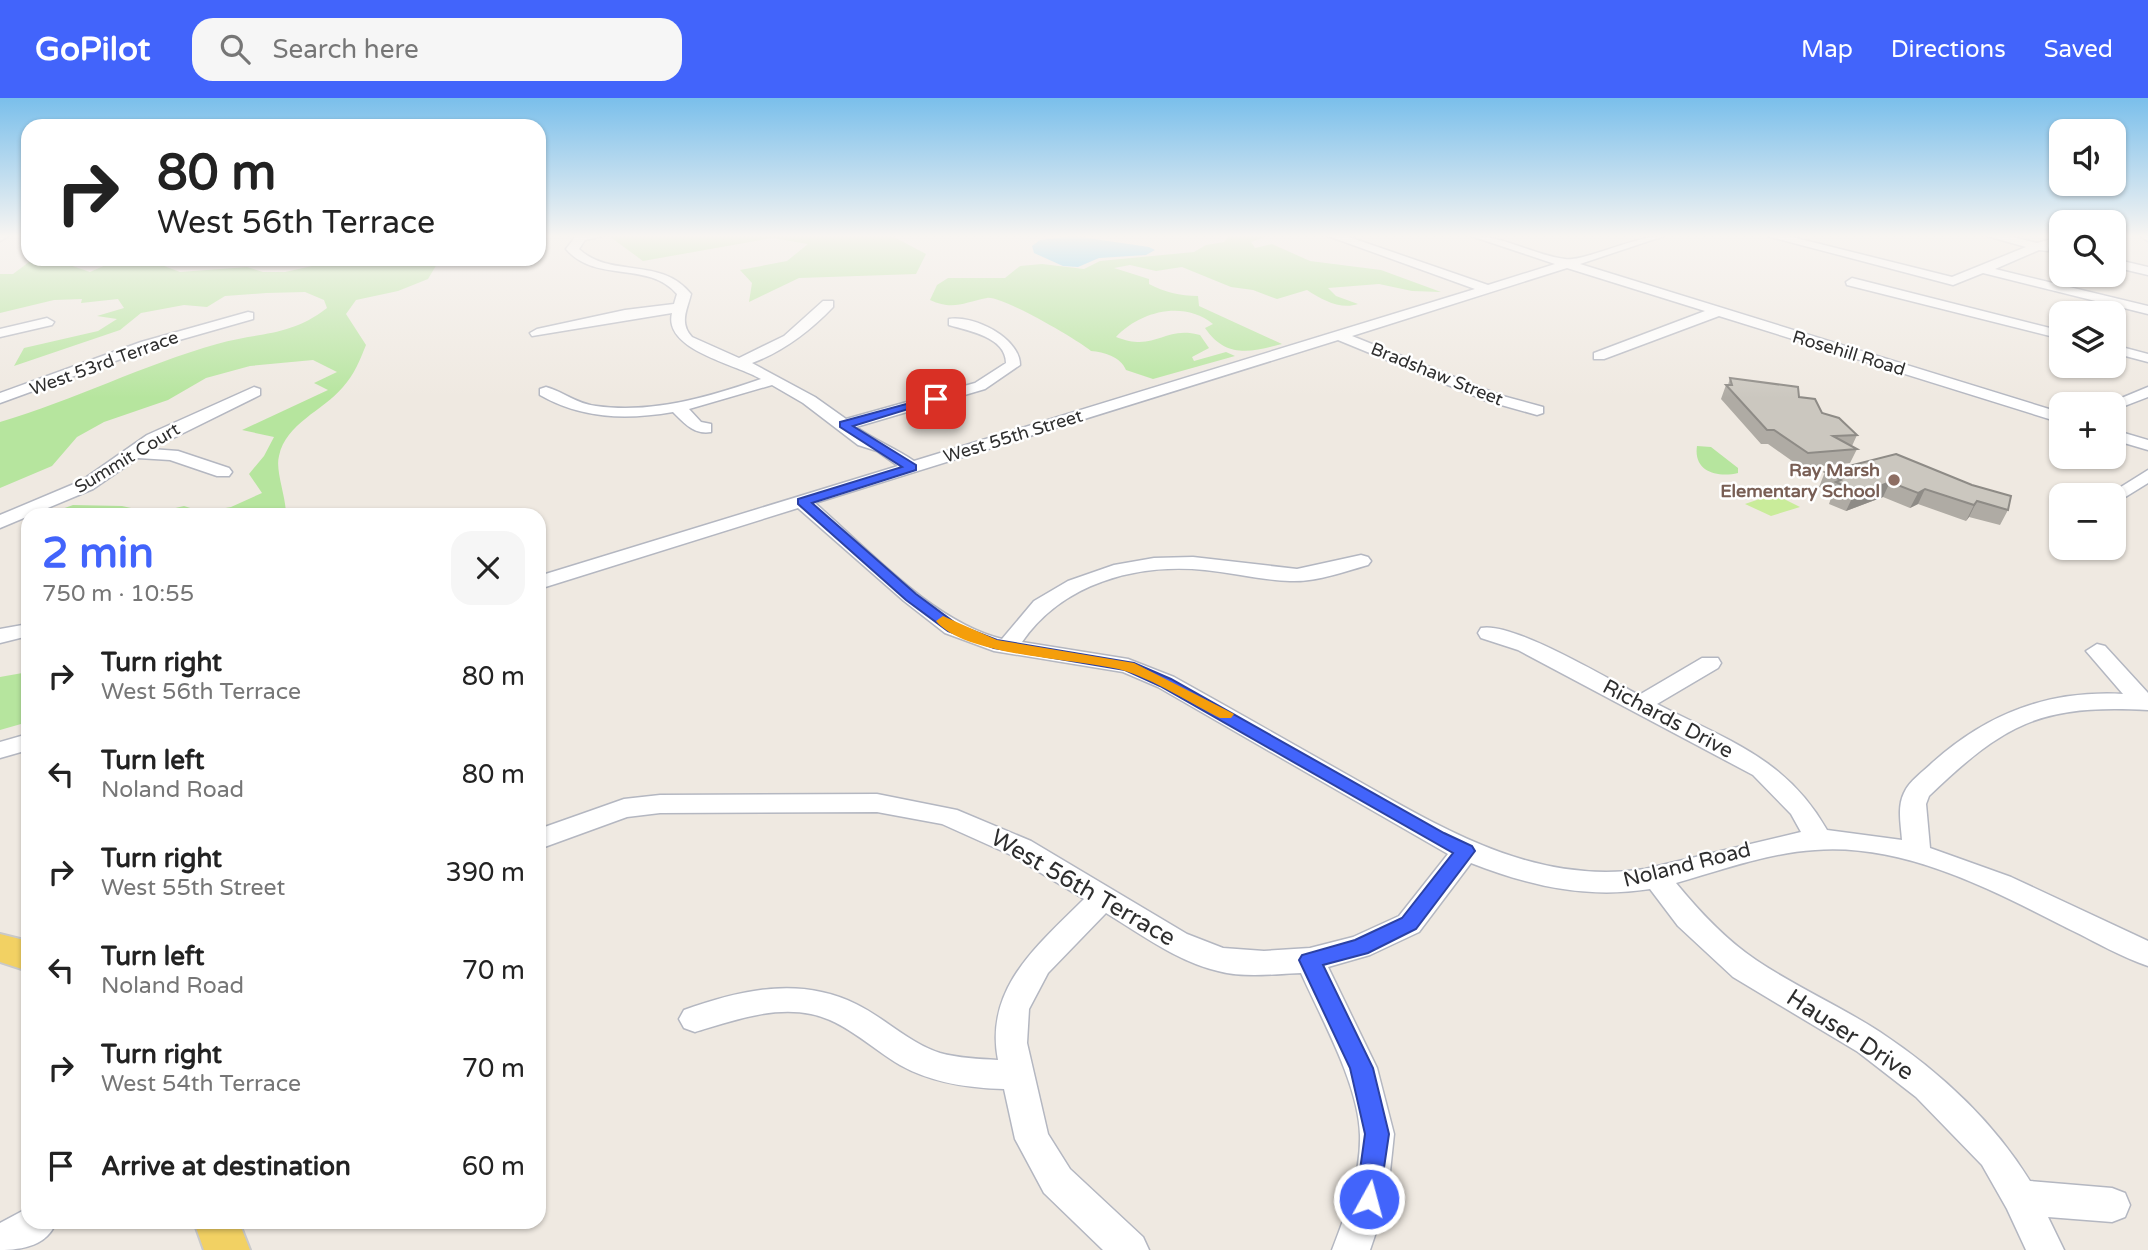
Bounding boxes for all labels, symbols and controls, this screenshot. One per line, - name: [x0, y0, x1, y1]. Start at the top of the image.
- search box: [192, 18, 682, 81]
- text: GoPilot: [35, 30, 150, 69]
- icon: search: [216, 30, 254, 68]
- text: Search here: [272, 34, 419, 65]
- text: Map: [1801, 35, 1853, 64]
- text: Directions: [1891, 35, 2006, 64]
- text: Saved: [2044, 35, 2113, 64]
- map controls: [2049, 119, 2126, 560]
- button: sound: [2049, 119, 2126, 196]
- text: 80 m: [157, 144, 276, 203]
- icon: right: [42, 147, 133, 238]
- text: West 56th Terrace: [157, 204, 435, 242]
- button: search: [2049, 210, 2126, 287]
- button: layers: [2049, 301, 2126, 378]
- street label: Rosehill Road: [1790, 325, 1908, 381]
- street label: West 53rd Terrace: [27, 326, 181, 400]
- street label: Bradshaw Street: [1368, 337, 1506, 411]
- pin: [906, 369, 966, 429]
- icon: arrive: [917, 380, 955, 418]
- button: +: [2049, 392, 2126, 469]
- street label: West 55th Street: [941, 404, 1085, 468]
- street label: Summit Court: [70, 418, 184, 498]
- place label: Ray Marsh Elementary School: [1720, 459, 1880, 502]
- marker: Ray Marsh Elementary School: [1886, 472, 1902, 488]
- button: −: [2049, 483, 2126, 560]
- text: 2 min: [42, 528, 154, 579]
- button: close: [451, 531, 525, 605]
- text: 750 m · 10:55: [42, 580, 194, 608]
- text: Turn right: [101, 647, 222, 678]
- icon: right: [42, 657, 80, 695]
- text: 80 m: [462, 661, 525, 692]
- street label: Richards Drive: [1598, 674, 1738, 764]
- text: West 56th Terrace: [101, 678, 301, 706]
- text: Turn left: [101, 745, 204, 776]
- icon: left: [42, 755, 80, 793]
- text: 80 m: [462, 759, 525, 790]
- text: Noland Road: [101, 776, 244, 804]
- street label: West 56th Terrace: [985, 823, 1181, 953]
- street label: Noland Road: [1621, 837, 1753, 893]
- text: Turn right: [101, 843, 222, 874]
- icon: right: [42, 853, 80, 891]
- text: 390 m: [445, 857, 525, 888]
- text: West 55th Street: [101, 874, 285, 902]
- text: Turn left: [101, 941, 204, 972]
- icon: left: [42, 951, 80, 989]
- text: 70 m: [462, 955, 525, 986]
- text: Noland Road: [101, 972, 244, 1000]
- street label: Hauser Drive: [1781, 983, 1919, 1087]
- text: Turn right: [101, 1039, 222, 1070]
- icon: right: [42, 1049, 80, 1087]
- text: 70 m: [462, 1053, 525, 1084]
- text: West 54th Terrace: [101, 1070, 301, 1098]
- icon: arrive: [42, 1147, 80, 1185]
- text: Arrive at destination: [101, 1151, 351, 1182]
- text: 60 m: [462, 1151, 525, 1182]
- position arrow: [1332, 1162, 1406, 1236]

